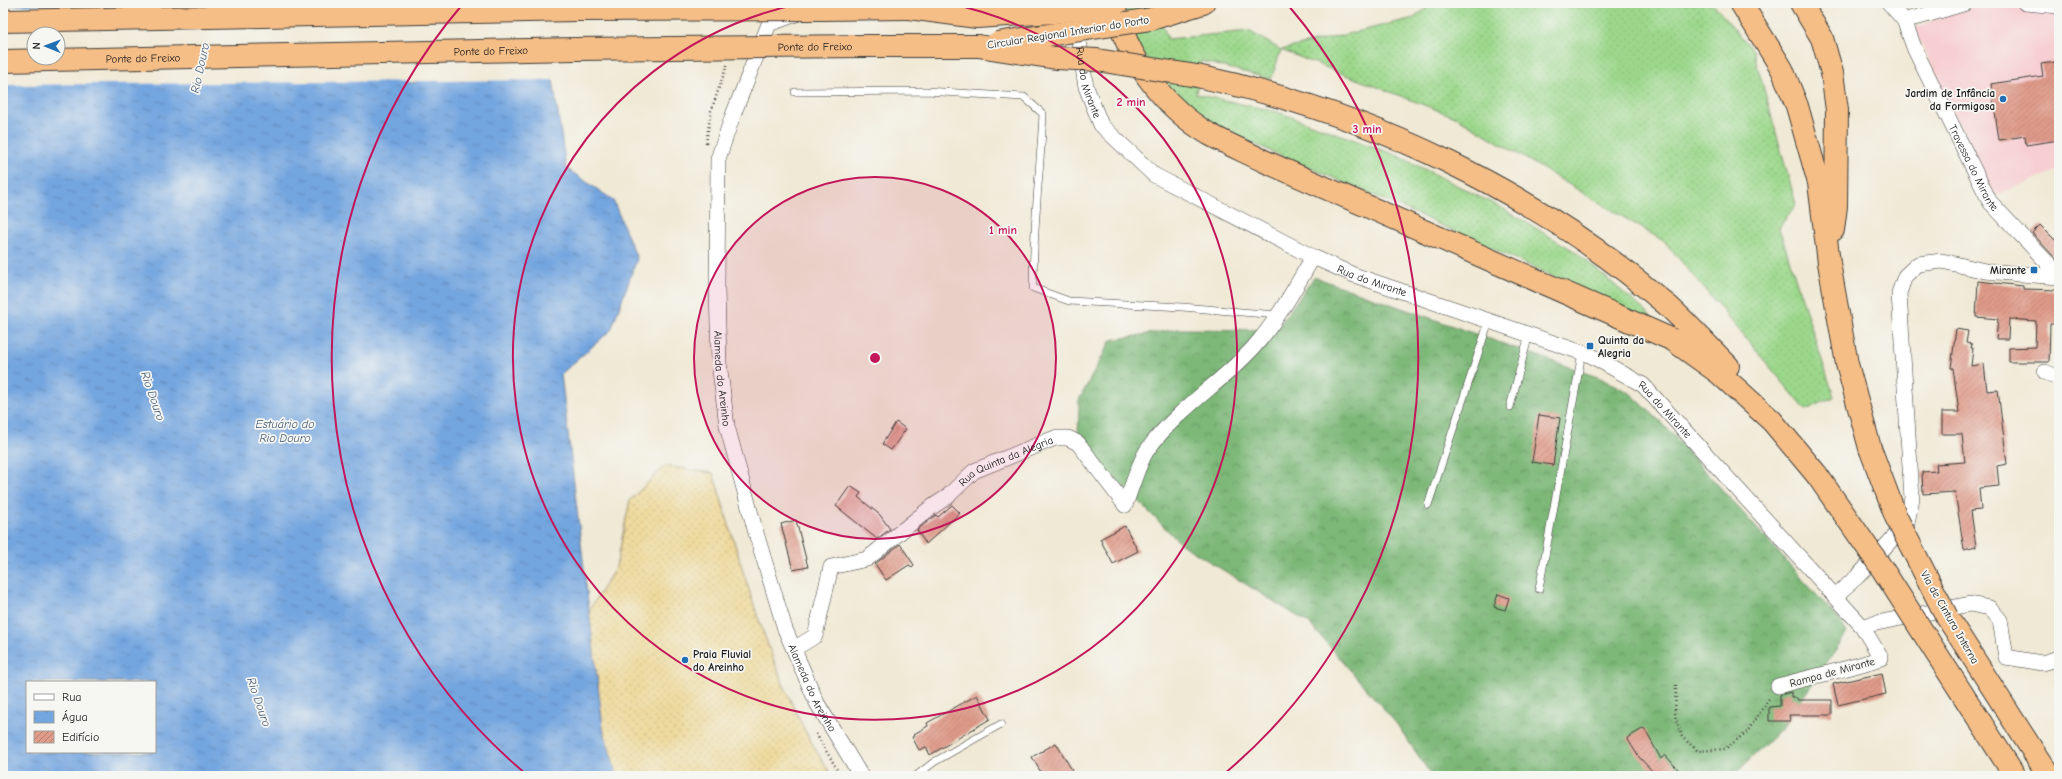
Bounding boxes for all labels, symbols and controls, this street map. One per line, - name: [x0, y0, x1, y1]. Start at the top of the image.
- street label: Circular Regional Interior do Porto: [986, 13, 1150, 52]
- north arrow: [26, 26, 66, 66]
- street label: Ponte do Freixo: [778, 40, 852, 54]
- text: N: [30, 42, 43, 50]
- water label: Rio Douro: [188, 42, 212, 94]
- street label: Ponte do Freixo: [454, 44, 528, 59]
- street label: Rua do Mirante: [1073, 46, 1104, 120]
- street label: Ponte do Freixo: [106, 51, 180, 66]
- place label: Jardim de Infância da Formigosa: [1905, 87, 1995, 113]
- marker: Jardim de Infância da Formigosa: [1998, 94, 2008, 104]
- text: 2 min: [1116, 95, 1146, 109]
- text: 3 min: [1352, 122, 1382, 136]
- street label: Travessa do Mirante: [1946, 122, 2001, 214]
- text: 1 min: [989, 223, 1017, 237]
- street label: Rua do Mirante: [1335, 262, 1409, 300]
- place label: Mirante: [1990, 264, 2027, 277]
- marker: Mirante: [2029, 265, 2039, 275]
- street label: Alameda do Areinho: [711, 330, 733, 427]
- place label: Quinta da Alegria: [1598, 334, 1644, 360]
- marker: Quinta da Alegria: [1585, 341, 1595, 351]
- centre of rings: [868, 351, 882, 365]
- water label: Rio Douro: [138, 370, 168, 422]
- street label: Rua do Mirante: [1636, 378, 1694, 441]
- water label: Estuário do Rio Douro: [255, 417, 315, 445]
- street label: Rua Quinta da Alegria: [956, 433, 1055, 489]
- street label: Via de Cintura Interna: [1918, 568, 1982, 666]
- street label: Alameda do Areinho: [785, 642, 839, 735]
- place label: Praia Fluvial do Areinho: [693, 648, 751, 674]
- marker: Praia Fluvial do Areinho: [680, 655, 690, 665]
- street label: Rampa de Mirante: [1788, 655, 1876, 690]
- water label: Rio Douro: [244, 676, 274, 728]
- legend: [26, 681, 156, 753]
- text: Rua: [62, 690, 81, 704]
- text: Água: [62, 710, 88, 724]
- text: Edifício: [62, 730, 99, 744]

